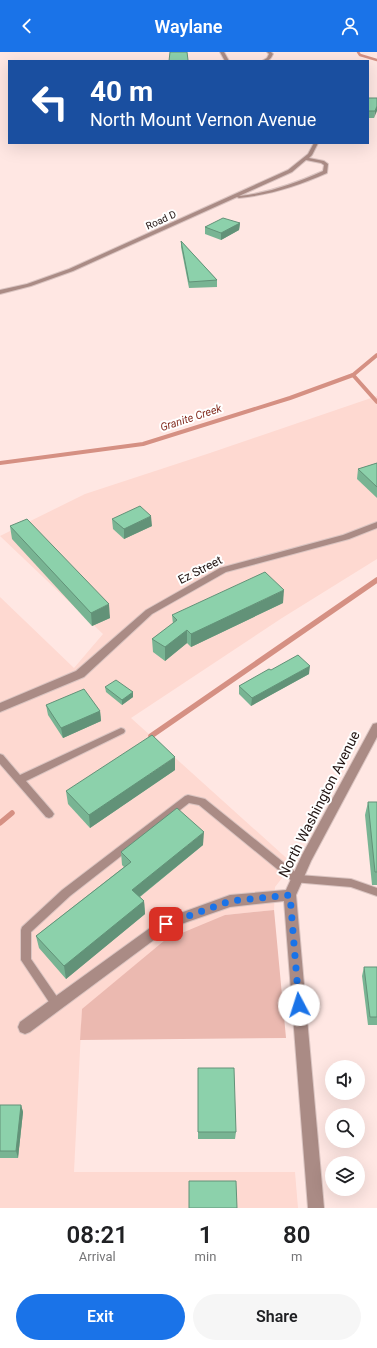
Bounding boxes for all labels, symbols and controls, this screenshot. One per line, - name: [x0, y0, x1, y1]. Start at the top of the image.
- icon: back: [16, 15, 38, 37]
- icon: person: [339, 15, 361, 37]
- text: Waylane: [154, 16, 223, 37]
- text: 40 m: [90, 75, 153, 108]
- icon: left: [24, 76, 76, 128]
- text: North Mount Vernon Avenue: [90, 109, 316, 130]
- street label: Road D: [144, 208, 178, 232]
- water label: Granite Creek: [159, 402, 224, 434]
- street label: Ez Street: [176, 553, 224, 587]
- street label: North Washington Avenue: [275, 728, 363, 880]
- pin: [149, 907, 183, 941]
- icon: arrive: [155, 913, 177, 935]
- position arrow: [278, 984, 320, 1026]
- map controls: [325, 1060, 365, 1196]
- button: sound: [325, 1060, 365, 1100]
- button: search: [325, 1108, 365, 1148]
- button: layers: [325, 1156, 365, 1196]
- text: 08:21: [67, 1221, 128, 1249]
- text: 1: [199, 1221, 212, 1249]
- text: 80: [283, 1221, 310, 1249]
- text: Arrival: [79, 1249, 116, 1264]
- text: min: [195, 1249, 216, 1264]
- text: m: [291, 1249, 302, 1264]
- button: Exit: [16, 1294, 185, 1340]
- button: Share: [193, 1294, 361, 1340]

